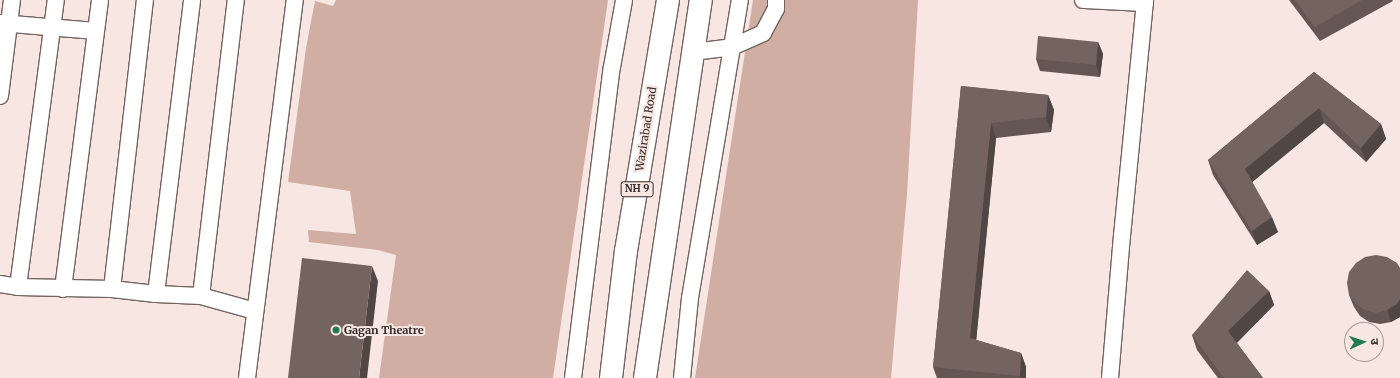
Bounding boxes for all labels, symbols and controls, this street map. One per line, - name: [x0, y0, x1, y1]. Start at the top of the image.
- street label: Wazirabad Road: [633, 86, 659, 172]
- road number: NH 9: [620, 181, 654, 197]
- north arrow: [1344, 322, 1384, 362]
- place label: Gagan Theatre: [344, 323, 424, 337]
- marker: Gagan Theatre: [331, 325, 341, 335]
- text: उ: [1368, 338, 1382, 345]

